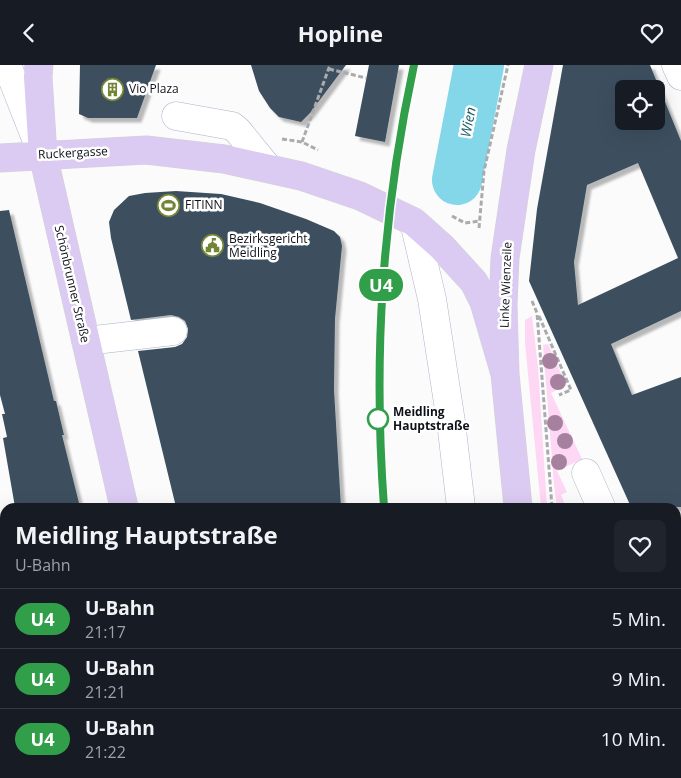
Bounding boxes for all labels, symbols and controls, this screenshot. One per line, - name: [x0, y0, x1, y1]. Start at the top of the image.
- text: Hopline: [298, 18, 383, 48]
- icon: back: [15, 19, 43, 47]
- icon: heart: [638, 19, 666, 47]
- building icon: Vio Plaza: [101, 77, 125, 101]
- place label: Vio Plaza: [129, 80, 179, 97]
- map controls: [615, 80, 665, 130]
- button: locate: [615, 80, 665, 130]
- water label: Wien: [455, 105, 480, 139]
- street label: Ruckergasse: [38, 142, 109, 163]
- sports icon: FITINN: [157, 193, 181, 217]
- place label: FITINN: [185, 196, 223, 213]
- street label: Schönbrunner Straße: [51, 224, 94, 345]
- place label: Bezirksgericht Meidling: [229, 230, 308, 261]
- public building icon: Bezirksgericht Meidling: [201, 234, 225, 258]
- street label: Linke Wienzeile: [496, 241, 516, 328]
- line badge: U4: [358, 269, 404, 301]
- text: U4: [369, 273, 393, 297]
- place label: Meidling Hauptstraße: [393, 403, 470, 434]
- marker: Meidling Hauptstraße: [367, 408, 389, 430]
- text: Meidling Hauptstraße: [15, 518, 278, 551]
- button: heart: [614, 520, 666, 572]
- text: U-Bahn: [15, 554, 71, 576]
- text: U-Bahn: [85, 595, 155, 621]
- text: 5 Min.: [612, 606, 666, 632]
- text: U4: [31, 607, 54, 631]
- text: 21:17: [85, 621, 126, 643]
- text: U-Bahn: [85, 655, 155, 681]
- text: 9 Min.: [612, 666, 666, 692]
- text: U4: [31, 667, 54, 691]
- text: 21:21: [85, 681, 126, 703]
- text: U-Bahn: [85, 715, 155, 741]
- text: 10 Min.: [601, 726, 666, 752]
- text: U4: [31, 727, 54, 751]
- text: 21:22: [85, 741, 126, 763]

